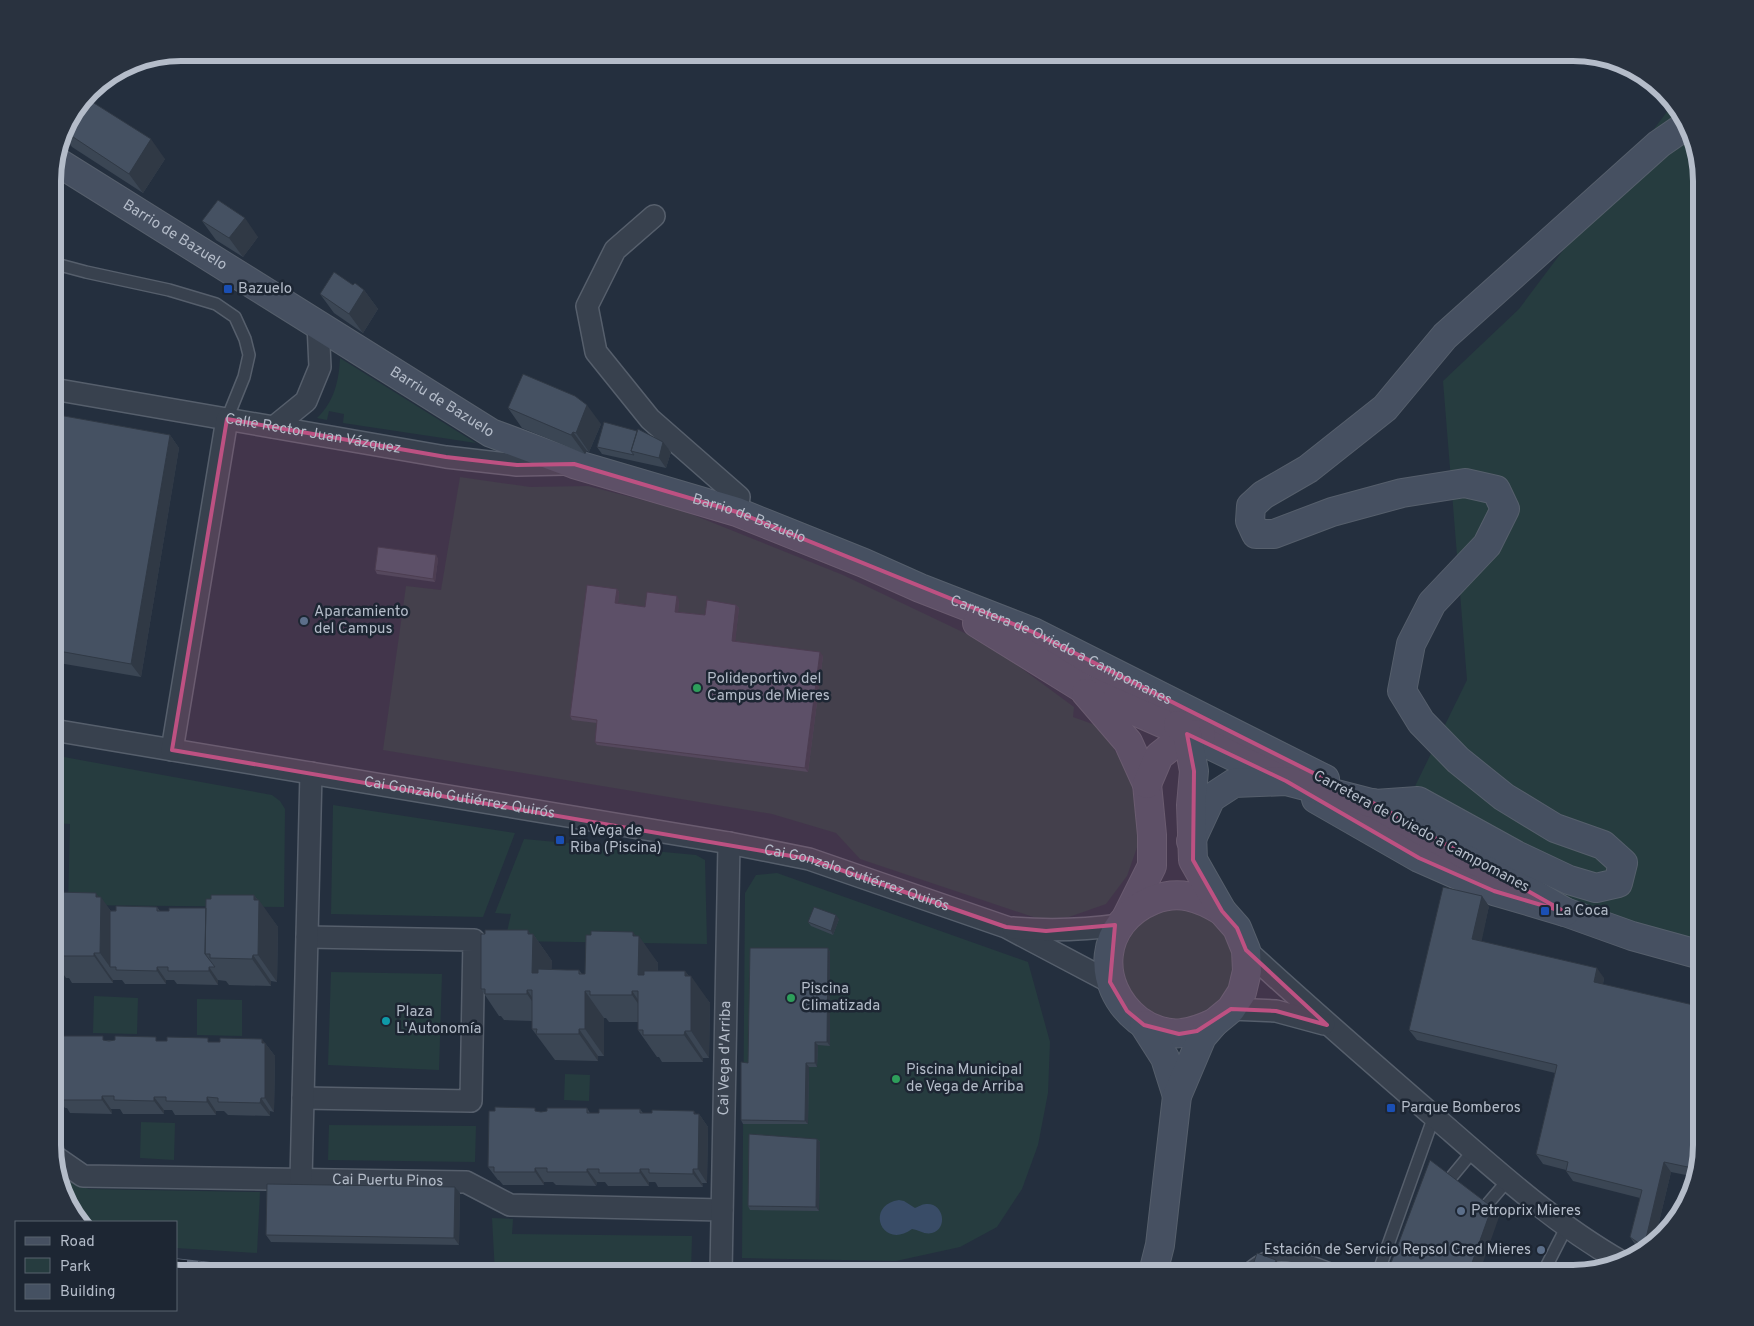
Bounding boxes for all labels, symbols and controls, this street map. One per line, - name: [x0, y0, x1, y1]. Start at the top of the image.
- street label: Barrio de Bazuelo: [119, 195, 230, 275]
- place label: Bazuelo: [238, 280, 292, 299]
- marker: Bazuelo: [222, 283, 234, 295]
- street label: Barriu de Bazuelo: [386, 362, 498, 442]
- street label: Calle Rector Juan Vázquez: [224, 409, 403, 459]
- street label: Barrio de Bazuelo: [690, 490, 809, 548]
- street label: Carretera de Oviedo a Campomanes: [947, 591, 1175, 710]
- place label: Aparcamiento del Campus: [314, 603, 409, 639]
- marker: Aparcamiento del Campus: [298, 615, 310, 627]
- place label: Polideportivo del Campus de Mieres: [707, 670, 830, 706]
- marker: Polideportivo del Campus de Mieres: [691, 682, 703, 694]
- street label: Carretera de Oviedo a Campomanes: [1310, 767, 1532, 897]
- street label: Cai Gonzalo Gutiérrez Quirós: [362, 773, 556, 823]
- place label: La Vega de Riba (Piscina): [570, 822, 662, 858]
- marker: La Vega de Riba (Piscina): [554, 834, 566, 846]
- street label: Cai Gonzalo Gutiérrez Quirós: [762, 841, 952, 916]
- place label: La Coca: [1555, 902, 1608, 921]
- marker: La Coca: [1539, 905, 1551, 917]
- place label: Piscina Climatizada: [801, 980, 880, 1016]
- marker: Piscina Climatizada: [785, 992, 797, 1004]
- street label: Cai Vega d'Arriba: [714, 1000, 736, 1116]
- place label: Plaza L'Autonomía: [396, 1003, 481, 1039]
- marker: Plaza L'Autonomía: [380, 1015, 392, 1027]
- place label: Piscina Municipal de Vega de Arriba: [906, 1061, 1024, 1097]
- marker: Piscina Municipal de Vega de Arriba: [890, 1073, 902, 1085]
- place label: Parque Bomberos: [1401, 1099, 1521, 1118]
- marker: Parque Bomberos: [1385, 1102, 1397, 1114]
- street label: Cai Puertu Pinos: [332, 1170, 444, 1191]
- place label: Petroprix Mieres: [1471, 1202, 1581, 1221]
- marker: Petroprix Mieres: [1455, 1205, 1467, 1217]
- legend: [15, 1221, 178, 1311]
- text: Road: [60, 1233, 95, 1252]
- place label: Estación de Servicio Repsol Cred Mieres: [1264, 1241, 1531, 1260]
- marker: Estación de Servicio Repsol Cred Mieres: [1535, 1244, 1547, 1256]
- text: Park: [60, 1258, 91, 1277]
- text: Building: [60, 1283, 115, 1302]

